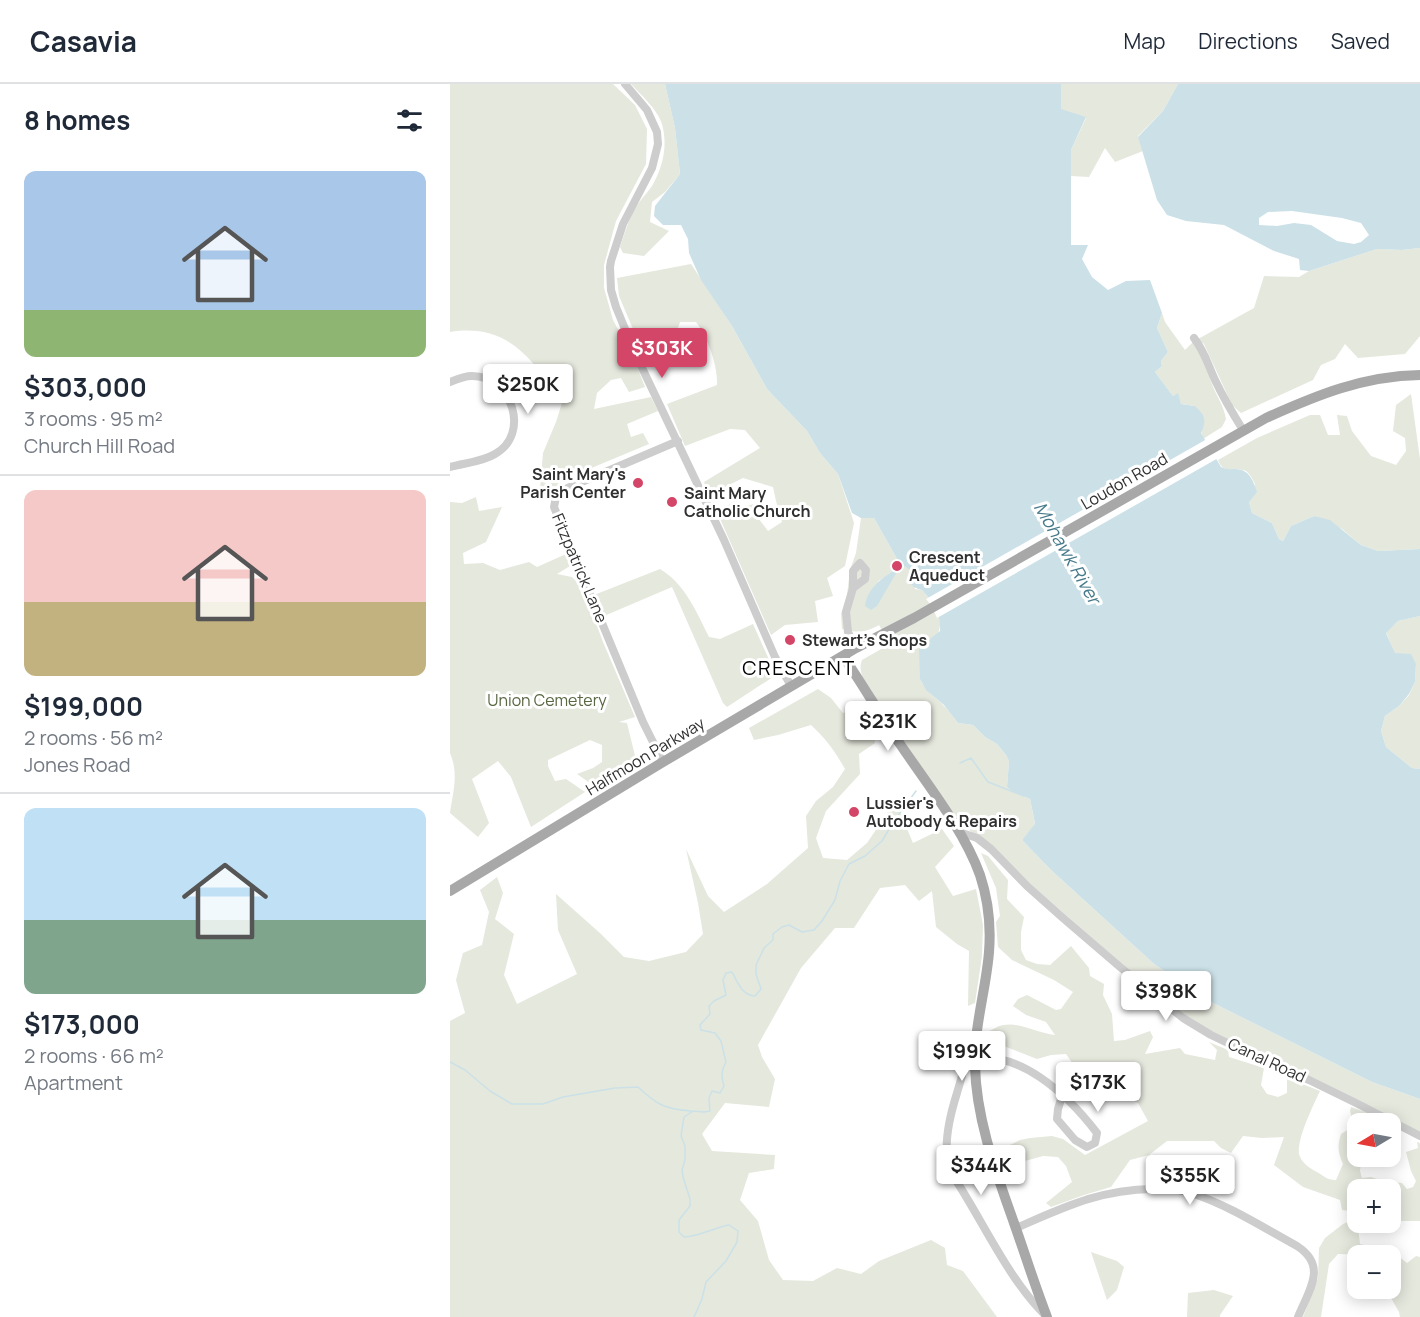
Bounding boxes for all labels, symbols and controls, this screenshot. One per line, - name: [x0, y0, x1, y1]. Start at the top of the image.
- text: Casavia: [30, 22, 137, 60]
- text: Map: [1124, 27, 1165, 55]
- text: Directions: [1198, 27, 1298, 55]
- text: Saved: [1331, 27, 1390, 55]
- text: 8 homes: [24, 102, 130, 138]
- icon: filters: [393, 104, 426, 137]
- icon: home: [171, 210, 279, 318]
- pin: $303K: [620, 328, 704, 379]
- text: $303K: [631, 334, 693, 361]
- pin: $250K: [486, 364, 570, 415]
- text: $303,000: [24, 369, 147, 405]
- text: $250K: [497, 370, 559, 397]
- text: 3 rooms · 95 m²: [24, 405, 163, 432]
- text: Church Hill Road: [24, 432, 175, 459]
- street label: Loudon Road: [1077, 447, 1171, 515]
- place label: Saint Mary's Parish Center: [520, 463, 626, 503]
- marker: Saint Mary's Parish Center: [631, 476, 645, 490]
- place label: Saint Mary Catholic Church: [684, 482, 811, 522]
- marker: Saint Mary Catholic Church: [665, 495, 679, 509]
- water label: Mohawk River: [1029, 497, 1108, 610]
- street label: Fitzpatrick Lane: [547, 510, 613, 626]
- icon: home: [171, 529, 279, 637]
- place label: Crescent Aqueduct: [909, 546, 985, 586]
- marker: Crescent Aqueduct: [890, 559, 904, 573]
- place label: Stewart's Shops: [802, 629, 927, 651]
- marker: Stewart's Shops: [783, 633, 797, 647]
- district label: CRESCENT: [742, 654, 856, 681]
- text: $199,000: [24, 688, 143, 724]
- park label: Union Cemetery: [487, 689, 607, 711]
- pin: $231K: [846, 701, 930, 752]
- text: $231K: [859, 707, 917, 734]
- street label: Halfmoon Parkway: [582, 712, 709, 800]
- text: 2 rooms · 56 m²: [24, 724, 163, 751]
- text: Jones Road: [24, 751, 131, 778]
- place label: Lussier's Autobody & Repairs: [866, 792, 1017, 832]
- marker: Lussier's Autobody & Repairs: [847, 805, 861, 819]
- icon: home: [171, 847, 279, 955]
- pin: $398K: [1124, 971, 1208, 1022]
- text: $398K: [1135, 977, 1197, 1004]
- text: $173,000: [24, 1006, 140, 1042]
- pin: $199K: [920, 1031, 1004, 1082]
- street label: Canal Road: [1224, 1032, 1310, 1088]
- text: $199K: [932, 1037, 992, 1064]
- text: 2 rooms · 66 m²: [24, 1042, 164, 1069]
- pin: $173K: [1056, 1062, 1140, 1113]
- text: $173K: [1070, 1068, 1126, 1095]
- text: Apartment: [24, 1069, 123, 1096]
- north arrow: [1347, 1113, 1401, 1167]
- map controls: [1347, 1113, 1401, 1299]
- pin: $344K: [939, 1145, 1023, 1196]
- text: $344K: [950, 1151, 1012, 1178]
- pin: $355K: [1148, 1155, 1232, 1206]
- text: $355K: [1160, 1161, 1220, 1188]
- button: +: [1347, 1179, 1401, 1233]
- button: −: [1347, 1245, 1401, 1299]

